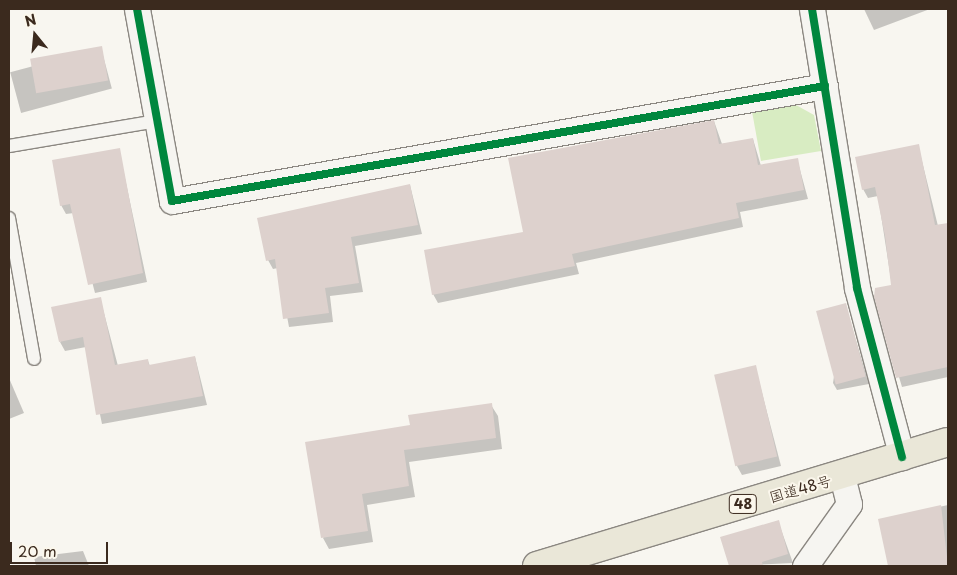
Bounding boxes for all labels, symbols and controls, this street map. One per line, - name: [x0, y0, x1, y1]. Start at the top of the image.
- text: N: [22, 9, 39, 32]
- north arrow: [10, 10, 60, 60]
- street label: 国道48号: [767, 471, 833, 505]
- road number: 48: [728, 492, 758, 516]
- scale bar: [12, 532, 110, 564]
- text: 20 m: [18, 539, 57, 562]

